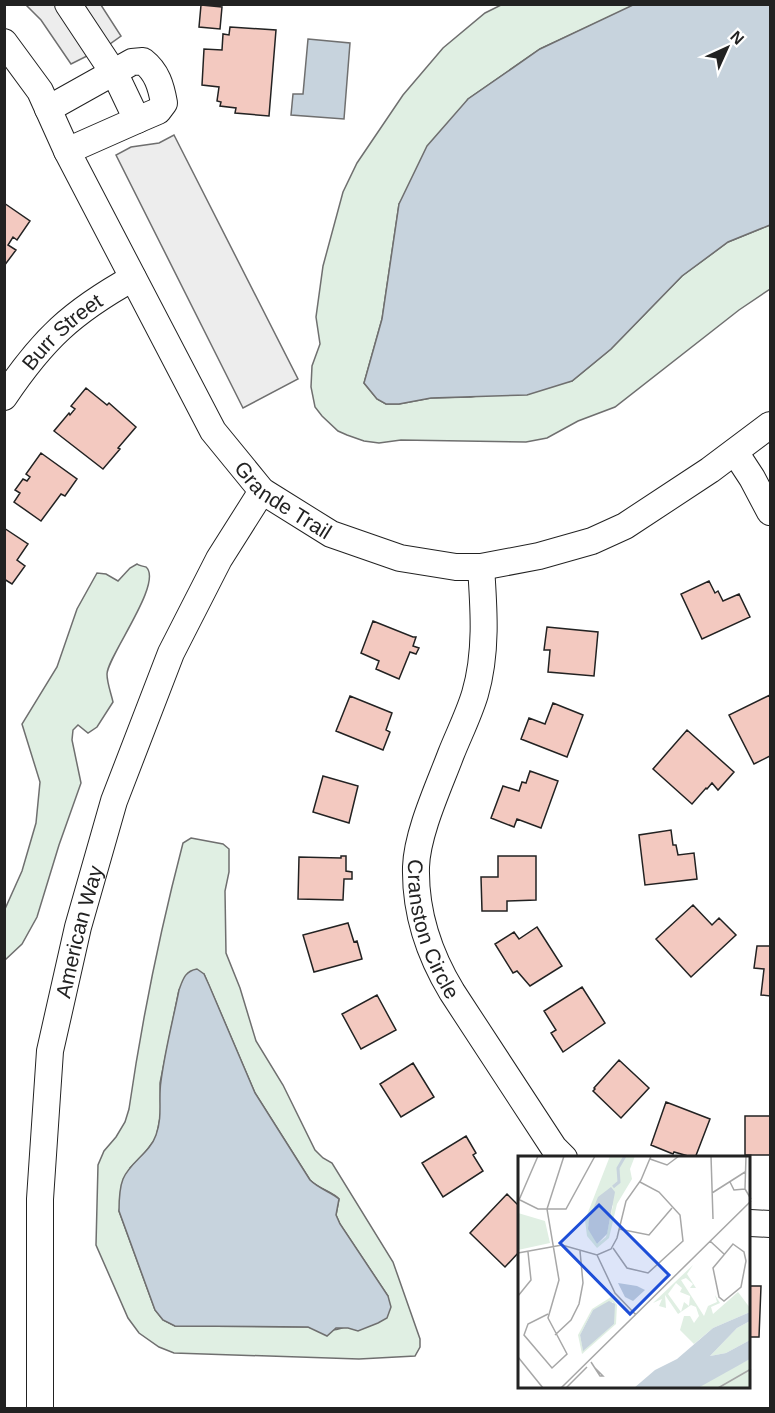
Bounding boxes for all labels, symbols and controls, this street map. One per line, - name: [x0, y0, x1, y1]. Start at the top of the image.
- north arrow: [697, 18, 757, 78]
- text: N: [727, 28, 747, 48]
- street label: Burr Street: [17, 288, 106, 374]
- street label: Grande Trail: [231, 456, 336, 543]
- street label: Cranston Circle: [404, 859, 465, 1002]
- street label: American Way: [51, 862, 107, 1000]
- inset map: [518, 1156, 751, 1389]

